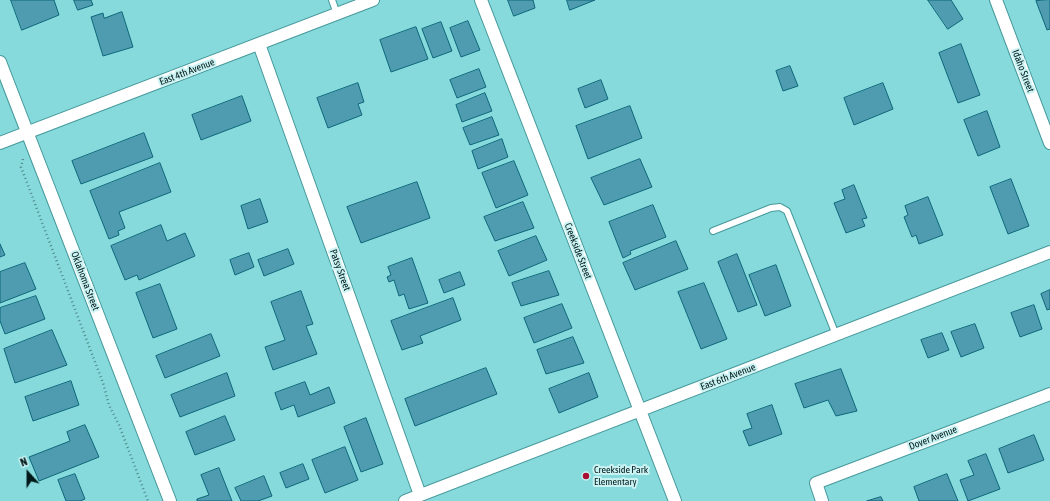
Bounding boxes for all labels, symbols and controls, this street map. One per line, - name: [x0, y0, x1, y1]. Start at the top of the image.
- street label: Idaho Street: [1009, 48, 1037, 94]
- street label: East 4th Avenue: [158, 56, 216, 88]
- street label: Creekside Street: [562, 221, 594, 281]
- street label: Patsy Street: [327, 248, 353, 292]
- street label: Oklahoma Street: [68, 250, 102, 312]
- street label: East 6th Avenue: [699, 361, 757, 393]
- street label: Dover Avenue: [907, 423, 959, 453]
- north arrow: [8, 453, 48, 493]
- text: N: [19, 455, 29, 469]
- place label: Creekside Park Elementary: [594, 464, 648, 488]
- marker: Creekside Park Elementary: [581, 471, 591, 481]

